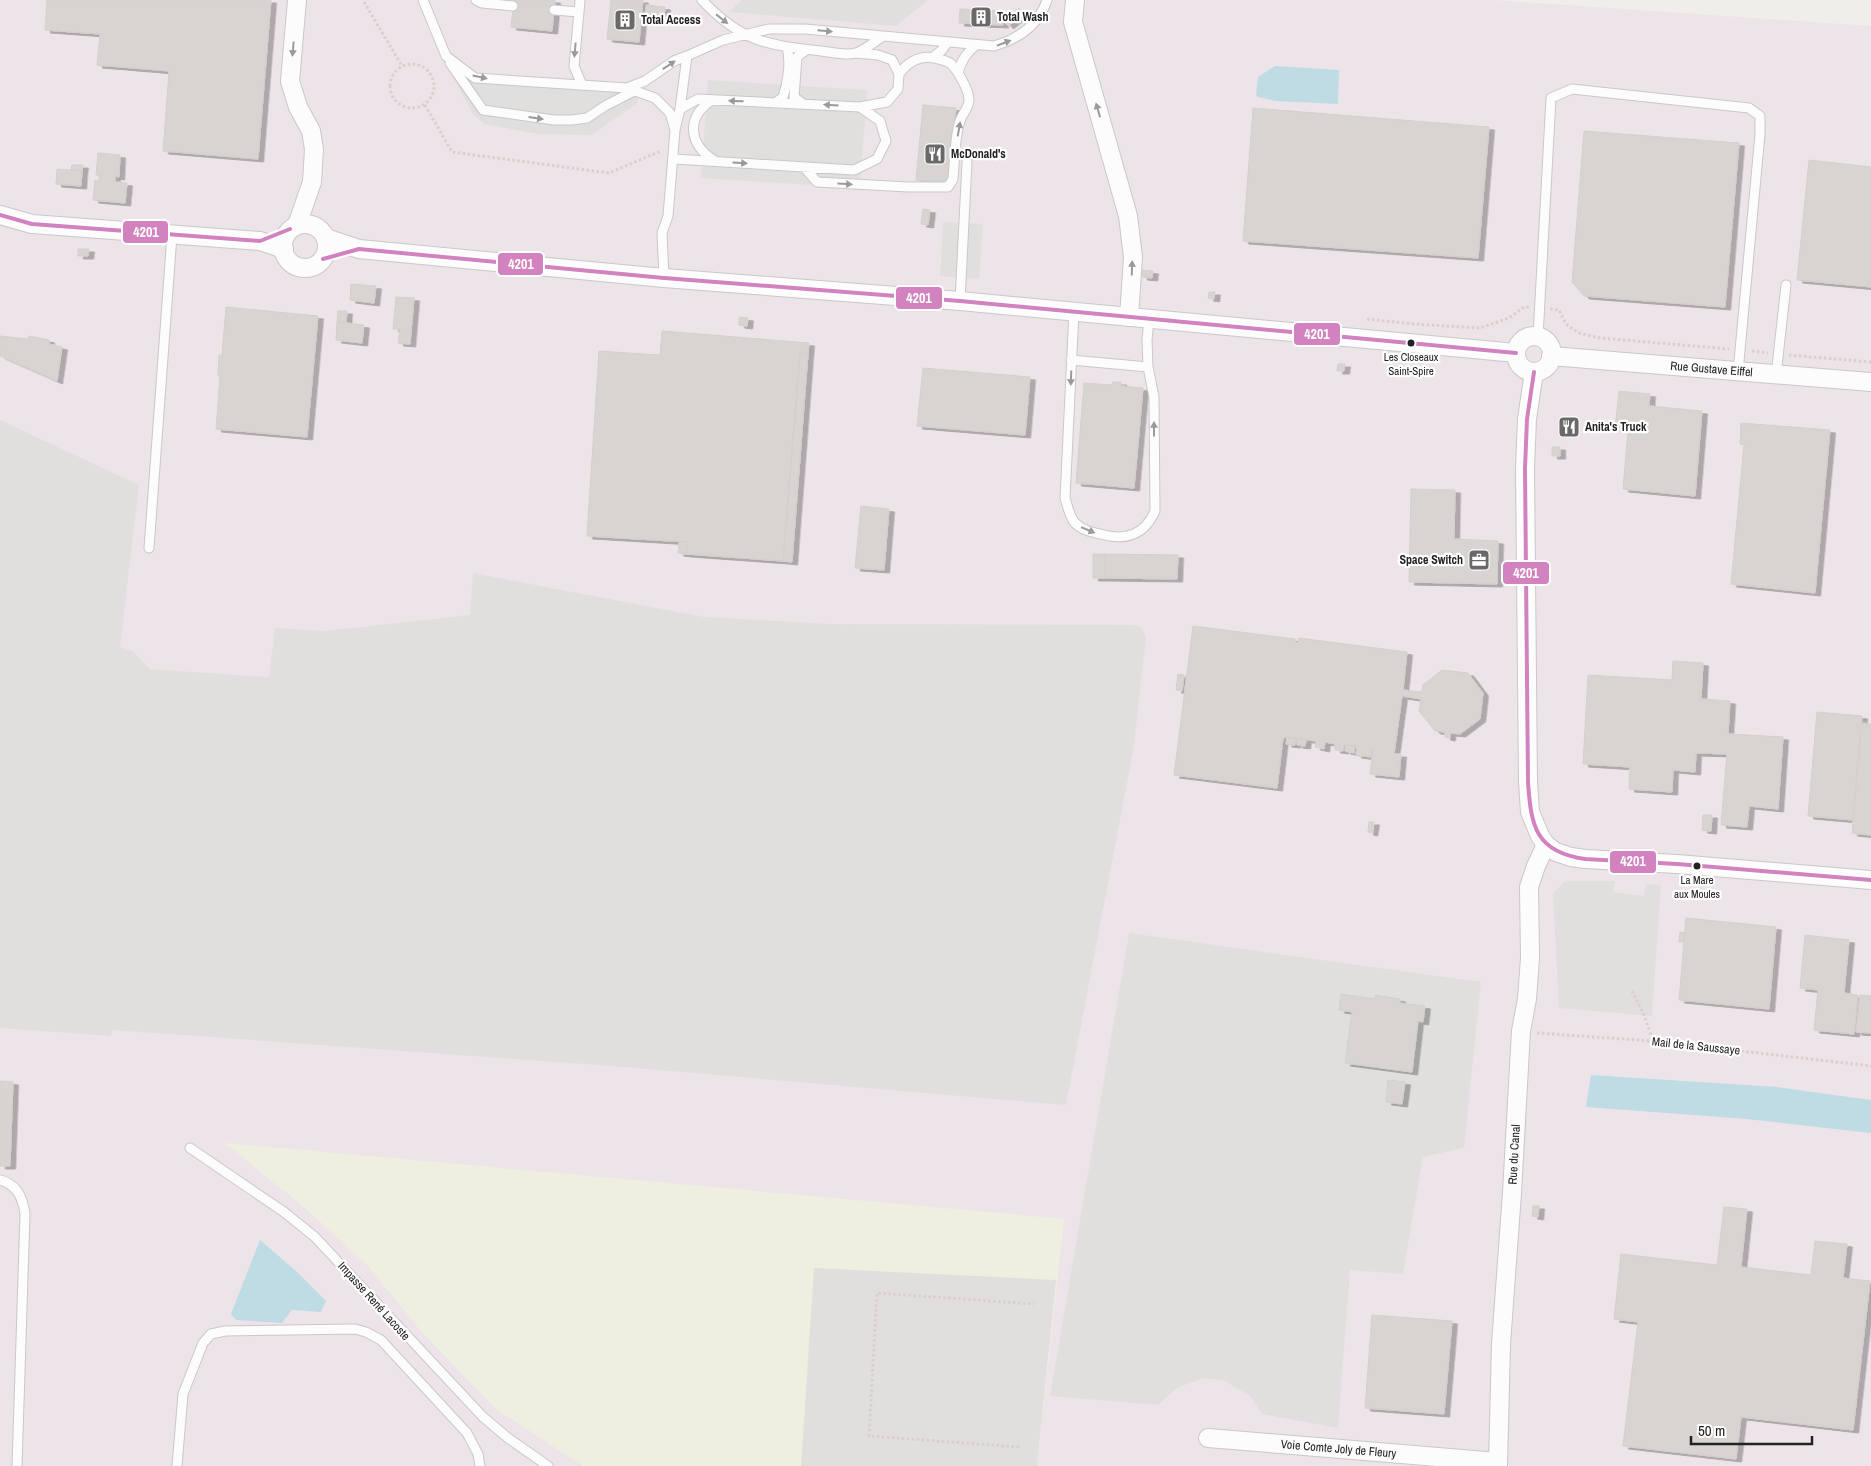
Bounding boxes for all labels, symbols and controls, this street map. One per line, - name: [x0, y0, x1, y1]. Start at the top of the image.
- building icon: Total Wash: [969, 5, 993, 29]
- building icon: Total Access: [613, 8, 637, 32]
- place label: Total Wash: [997, 9, 1048, 25]
- place label: Total Access: [641, 12, 701, 28]
- one-way arrow: [715, 14, 729, 24]
- one-way arrow: [817, 27, 833, 35]
- one-way arrow: [996, 39, 1011, 46]
- one-way arrow: [289, 41, 297, 57]
- one-way arrow: [571, 42, 579, 58]
- one-way arrow: [663, 60, 676, 69]
- one-way arrow: [472, 73, 487, 81]
- one-way arrow: [728, 97, 744, 105]
- one-way arrow: [823, 101, 839, 109]
- one-way arrow: [1094, 102, 1102, 117]
- one-way arrow: [528, 114, 544, 122]
- one-way arrow: [955, 121, 963, 137]
- restaurant icon: McDonald's: [923, 142, 947, 166]
- place label: McDonald's: [951, 146, 1006, 162]
- one-way arrow: [732, 159, 748, 167]
- one-way arrow: [837, 180, 853, 188]
- line badge: 4201: [122, 220, 169, 244]
- text: 4201: [133, 223, 159, 241]
- line badge: 4201: [497, 252, 544, 276]
- text: 4201: [508, 255, 534, 273]
- one-way arrow: [1129, 260, 1137, 276]
- line badge: 4201: [895, 286, 943, 310]
- text: 4201: [906, 289, 932, 307]
- line badge: 4201: [1293, 322, 1341, 346]
- text: 4201: [1304, 325, 1330, 343]
- marker: Les Closeaux Saint-Spire: [1406, 338, 1416, 348]
- place label: Les Closeaux Saint-Spire: [1384, 350, 1439, 378]
- street label: Rue Gustave Eiffel: [1670, 358, 1753, 380]
- one-way arrow: [1066, 370, 1074, 386]
- restaurant icon: Anita's Truck: [1557, 415, 1581, 439]
- place label: Anita's Truck: [1585, 419, 1647, 435]
- one-way arrow: [1150, 421, 1158, 437]
- one-way arrow: [1081, 526, 1096, 534]
- office icon: Space Switch: [1467, 548, 1491, 572]
- place label: Space Switch: [1400, 552, 1463, 568]
- line badge: 4201: [1502, 561, 1550, 585]
- text: 4201: [1513, 564, 1539, 582]
- line badge: 4201: [1609, 850, 1657, 874]
- text: 4201: [1620, 852, 1646, 870]
- marker: La Mare aux Moules: [1692, 861, 1702, 871]
- place label: La Mare aux Moules: [1674, 873, 1721, 901]
- street label: Mail de la Saussaye: [1651, 1033, 1741, 1059]
- street label: Rue du Canal: [1504, 1124, 1524, 1185]
- street label: Impasse René Lacoste: [334, 1258, 414, 1344]
- scale bar: [1691, 1414, 1812, 1446]
- text: 50 m: [1698, 1420, 1725, 1441]
- street label: Voie Comte Joly de Fleury: [1280, 1436, 1397, 1462]

